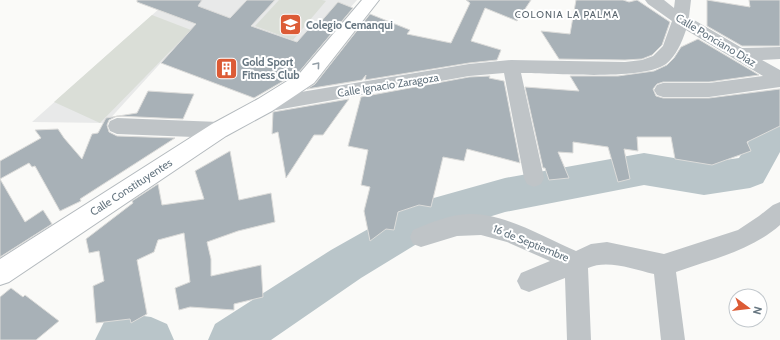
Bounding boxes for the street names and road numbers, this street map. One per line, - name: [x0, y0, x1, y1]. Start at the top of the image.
- street label: Calle Ponciano Díaz: [673, 10, 759, 70]
- street label: Calle Ignacio Zaragoza: [336, 70, 440, 100]
- street label: Calle Constituyentes: [87, 155, 175, 219]
- street label: 16 de Septiembre: [491, 221, 572, 265]

